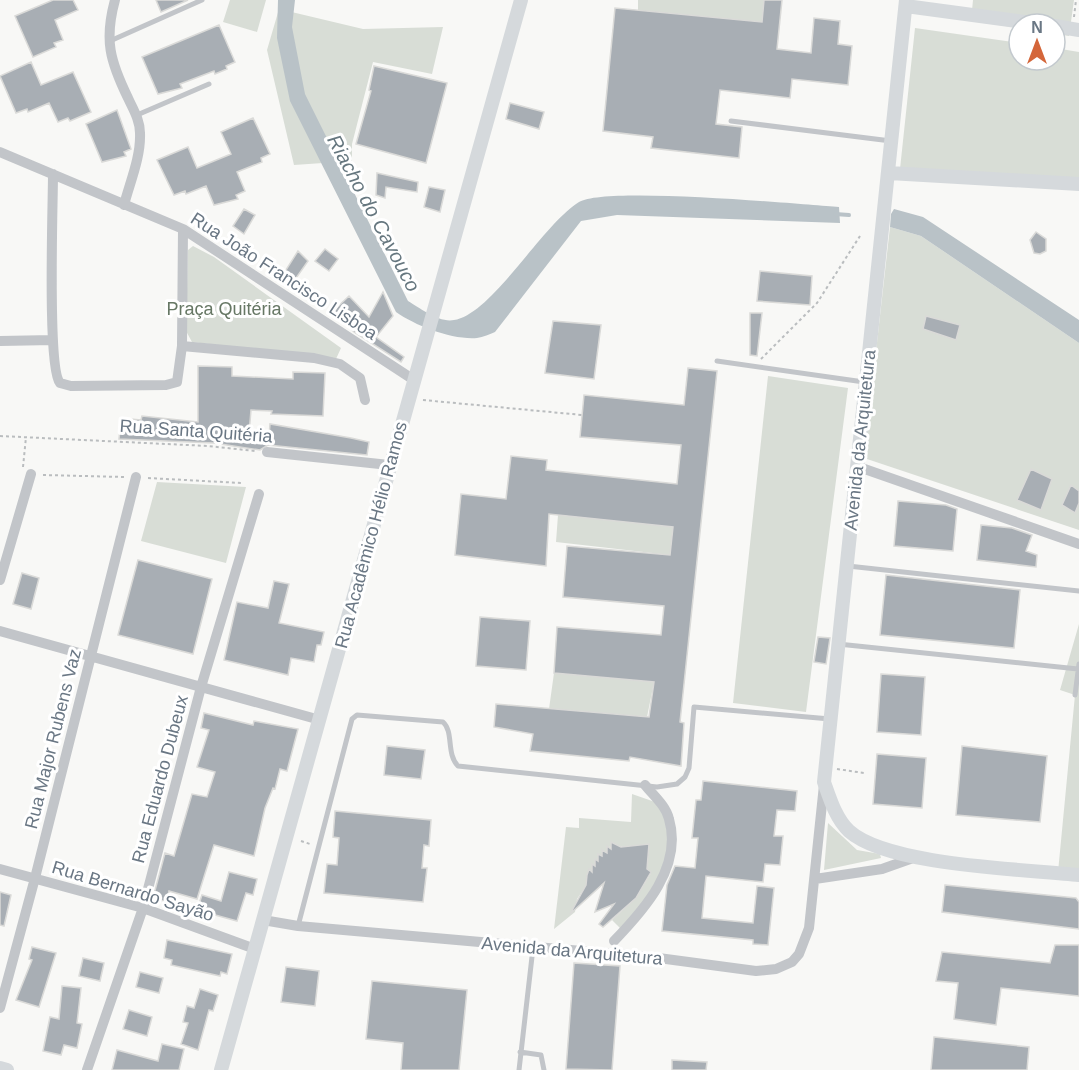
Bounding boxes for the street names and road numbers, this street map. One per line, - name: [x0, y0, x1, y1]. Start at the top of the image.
- street label: Rua João Francisco Lisboa: [187, 208, 382, 344]
- street label: Avenida da Arquitetura: [841, 348, 880, 531]
- street label: Rua Santa Quitéria: [119, 416, 274, 446]
- street label: Rua Acadêmico Hélio Ramos: [331, 419, 411, 651]
- street label: Rua Major Rubens Vaz: [21, 647, 85, 831]
- street label: Rua Eduardo Dubeux: [128, 693, 192, 865]
- street label: Rua Bernardo Sayão: [50, 857, 216, 925]
- street label: Avenida da Arquitetura: [481, 933, 664, 969]

